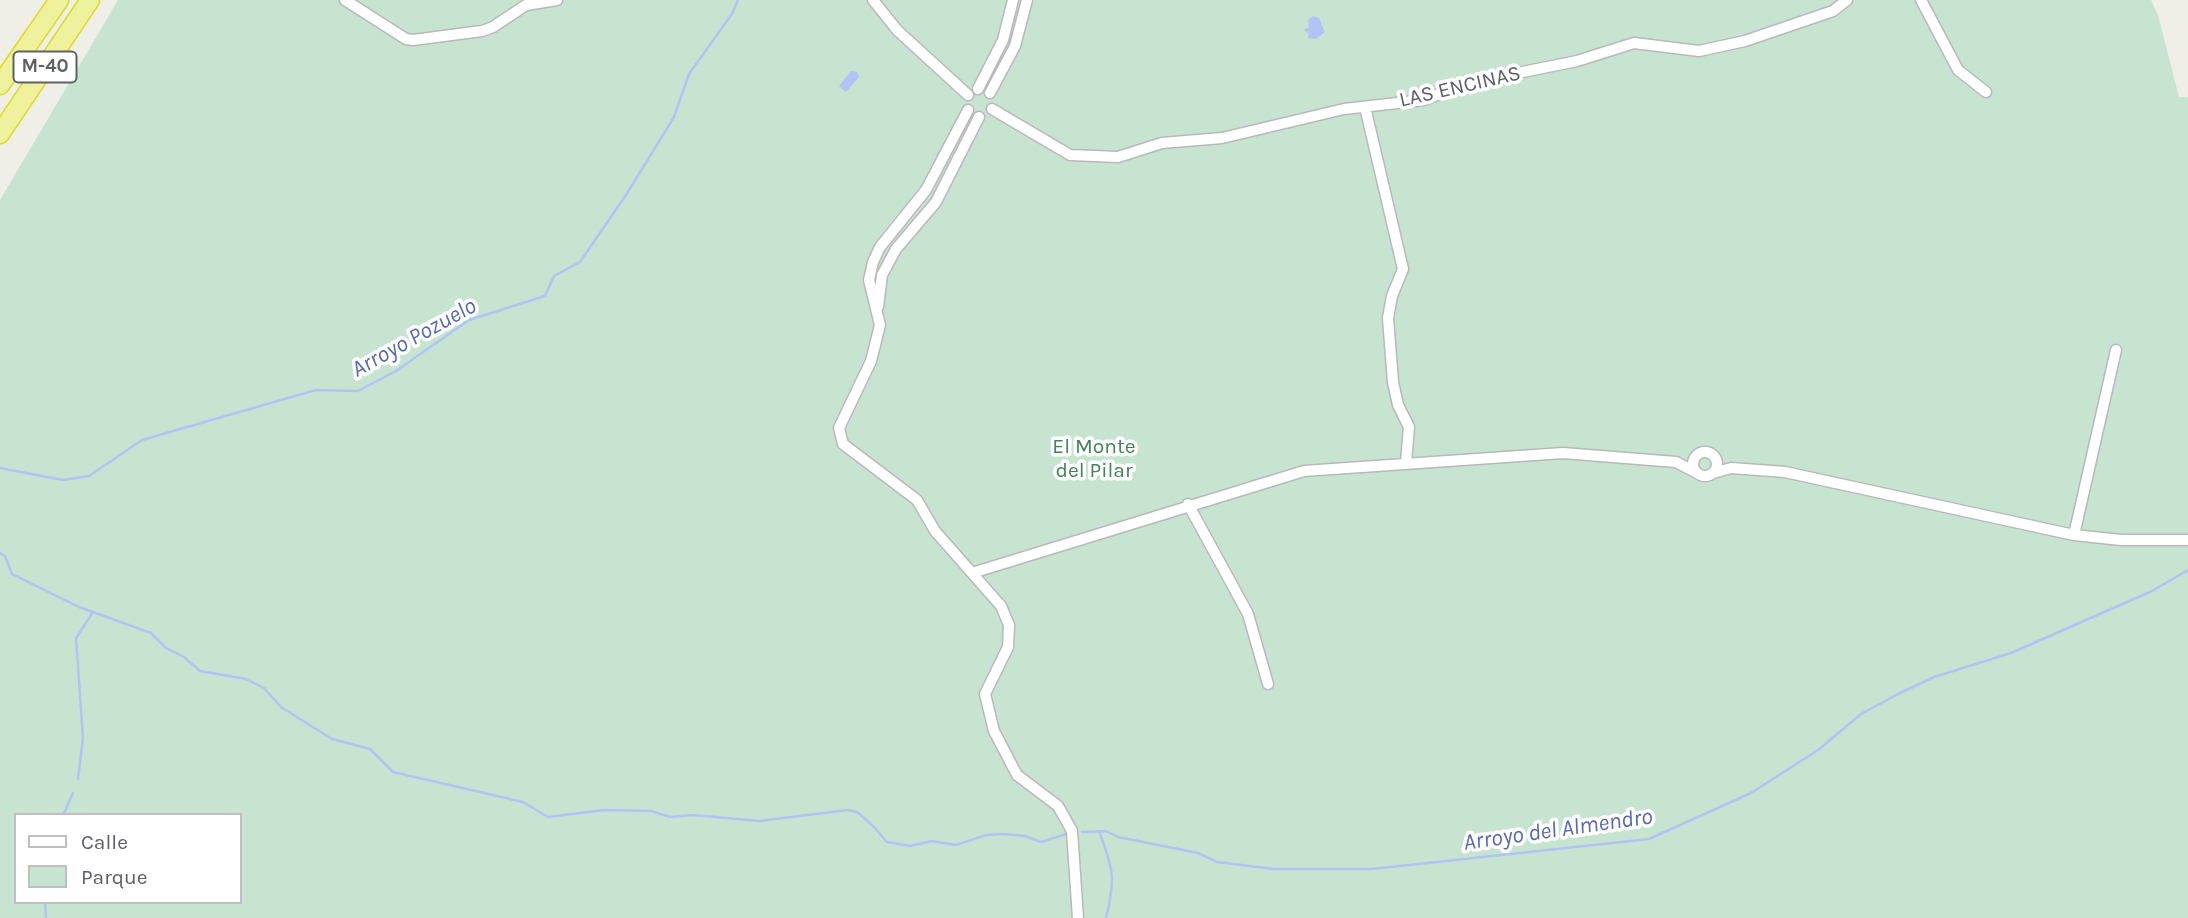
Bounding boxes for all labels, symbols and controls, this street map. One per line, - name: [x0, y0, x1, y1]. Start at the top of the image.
- road number: M-40: [14, 52, 76, 82]
- street label: LAS ENCINAS: [1397, 61, 1523, 113]
- water label: Arroyo Pozuelo: [347, 292, 481, 384]
- park label: El Monte del Pilar: [1052, 434, 1136, 484]
- water label: Arroyo del Almendro: [1462, 803, 1654, 857]
- legend: [14, 813, 242, 904]
- text: Calle: [81, 830, 128, 854]
- text: Parque: [81, 865, 148, 889]

